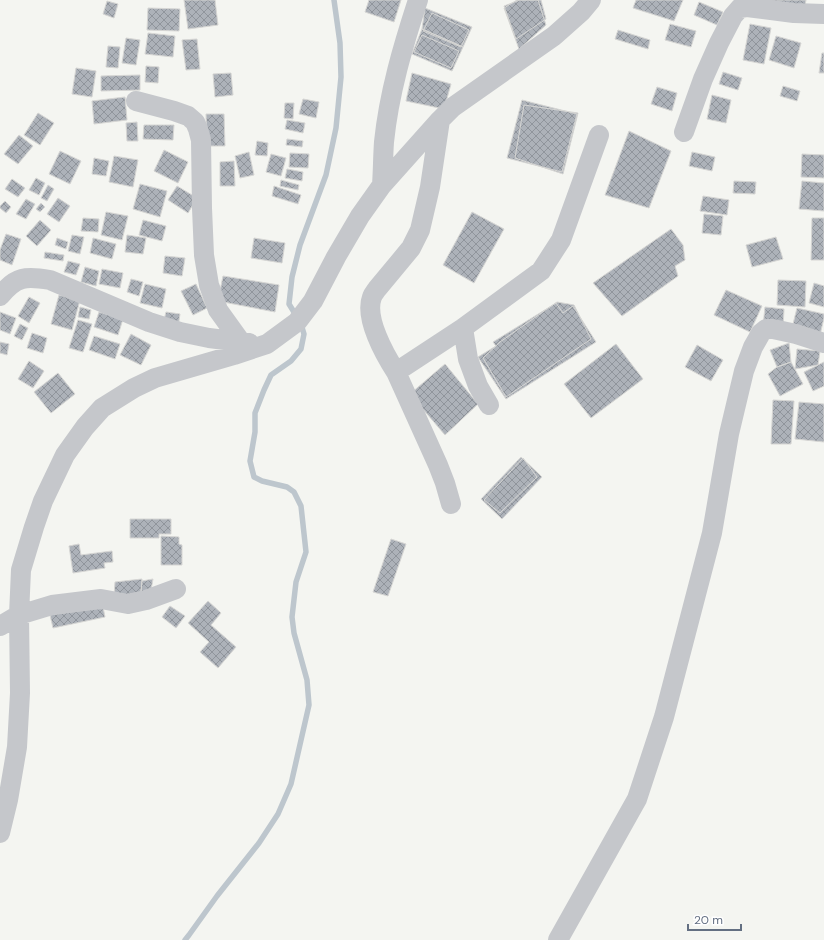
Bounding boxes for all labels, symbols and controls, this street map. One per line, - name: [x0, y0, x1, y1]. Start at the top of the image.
- scale bar: [688, 906, 741, 932]
- text: 20 m: [694, 912, 723, 928]

